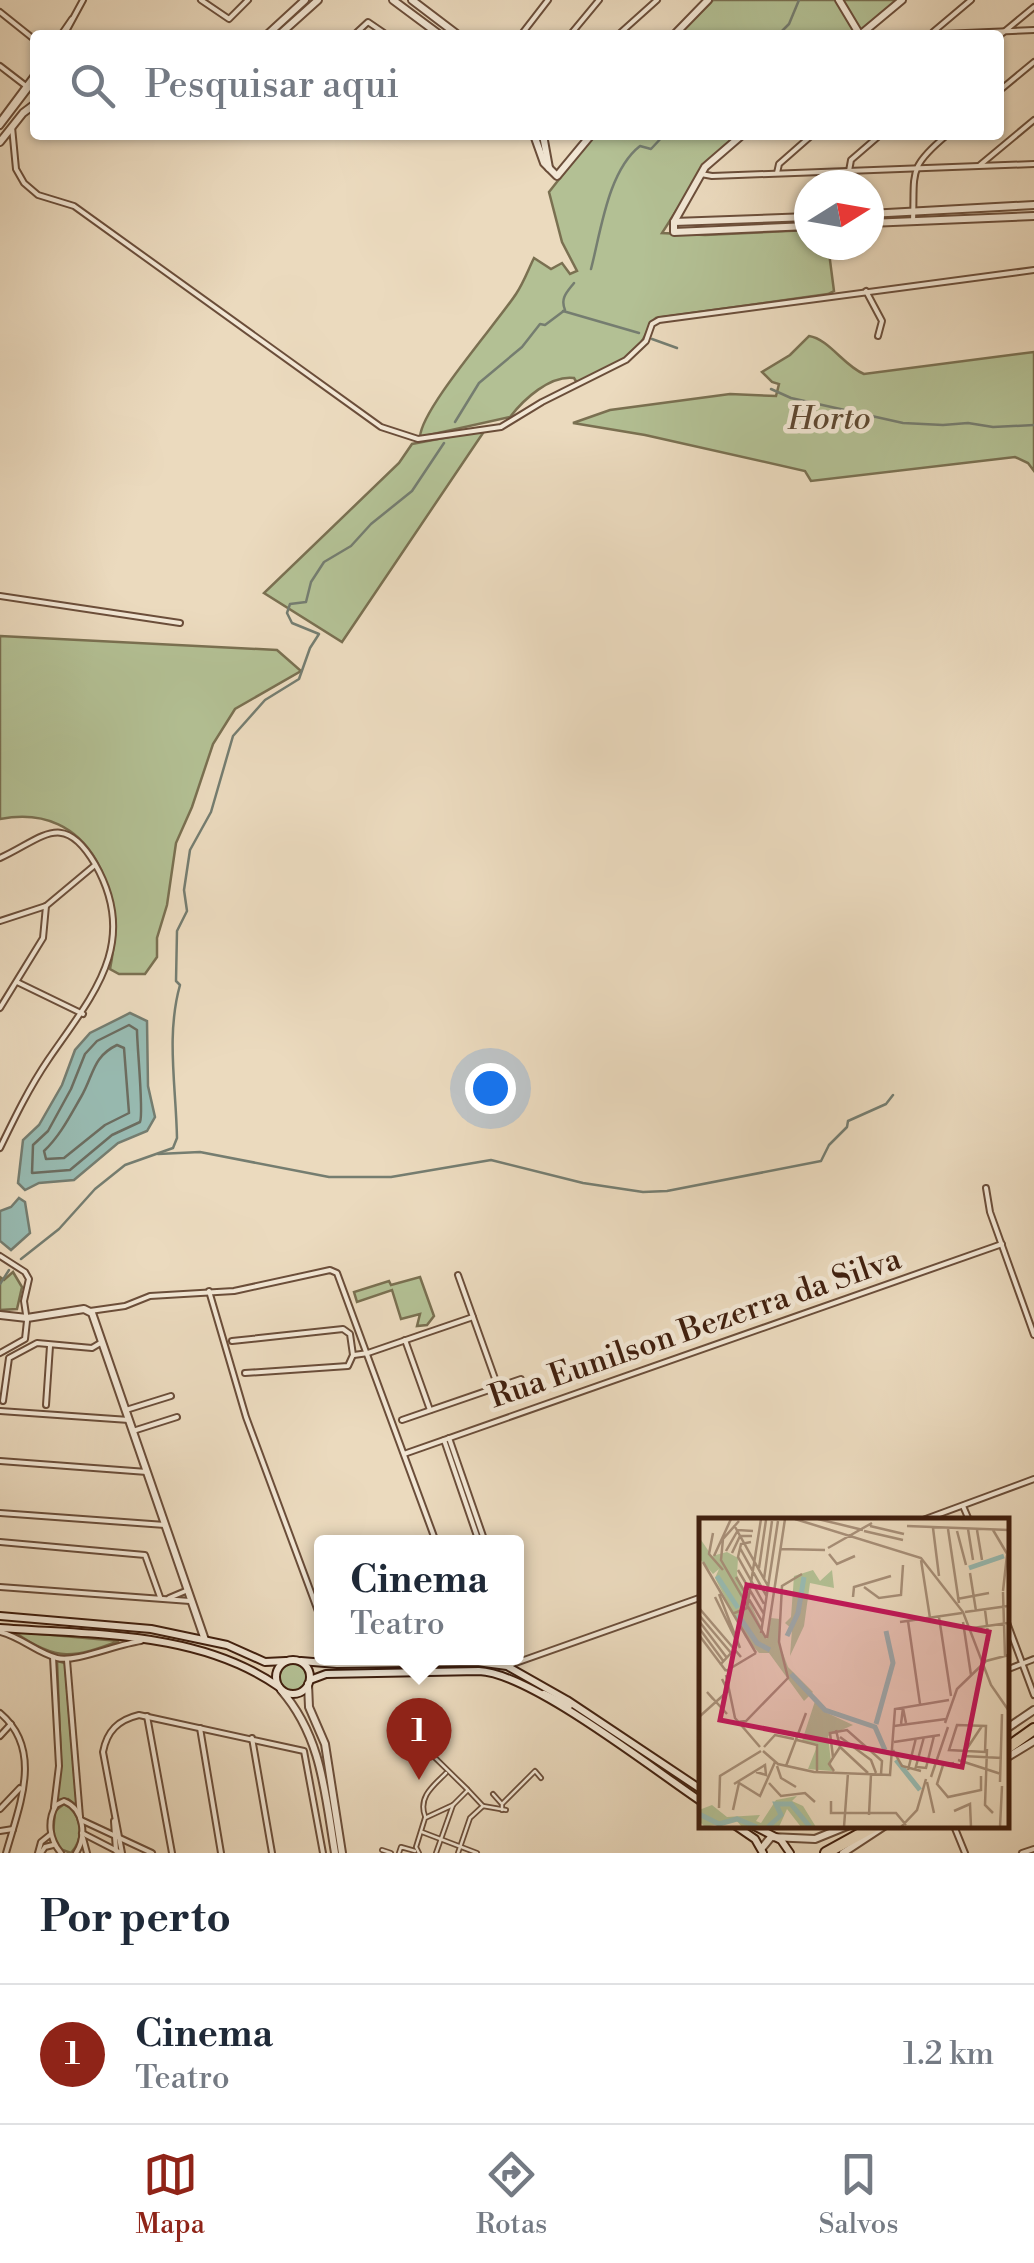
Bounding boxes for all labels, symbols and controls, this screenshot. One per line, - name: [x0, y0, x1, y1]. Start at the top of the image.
- search box: [30, 30, 1004, 140]
- icon: search: [65, 58, 120, 113]
- text: Pesquisar aqui: [145, 62, 399, 109]
- north arrow: [794, 170, 884, 260]
- park label: Horto: [787, 399, 870, 439]
- your location: [465, 1063, 516, 1114]
- street label: Rua Eunilson Bezerra da Silva: [484, 1238, 907, 1417]
- inset map: [699, 1518, 1009, 1828]
- popup: [314, 1535, 524, 1665]
- text: Cinema: [350, 1557, 488, 1604]
- text: Teatro: [350, 1604, 445, 1644]
- pin: 1: [386, 1698, 452, 1780]
- text: Por perto: [40, 1892, 231, 1945]
- text: Cinema: [135, 2011, 273, 2058]
- text: 1: [65, 2034, 80, 2074]
- text: 1.2 km: [903, 2034, 994, 2074]
- text: Teatro: [135, 2058, 230, 2098]
- tab: Mapa: [136, 2147, 205, 2242]
- tab: Rotas: [476, 2147, 547, 2242]
- tab: Salvos: [818, 2147, 898, 2242]

